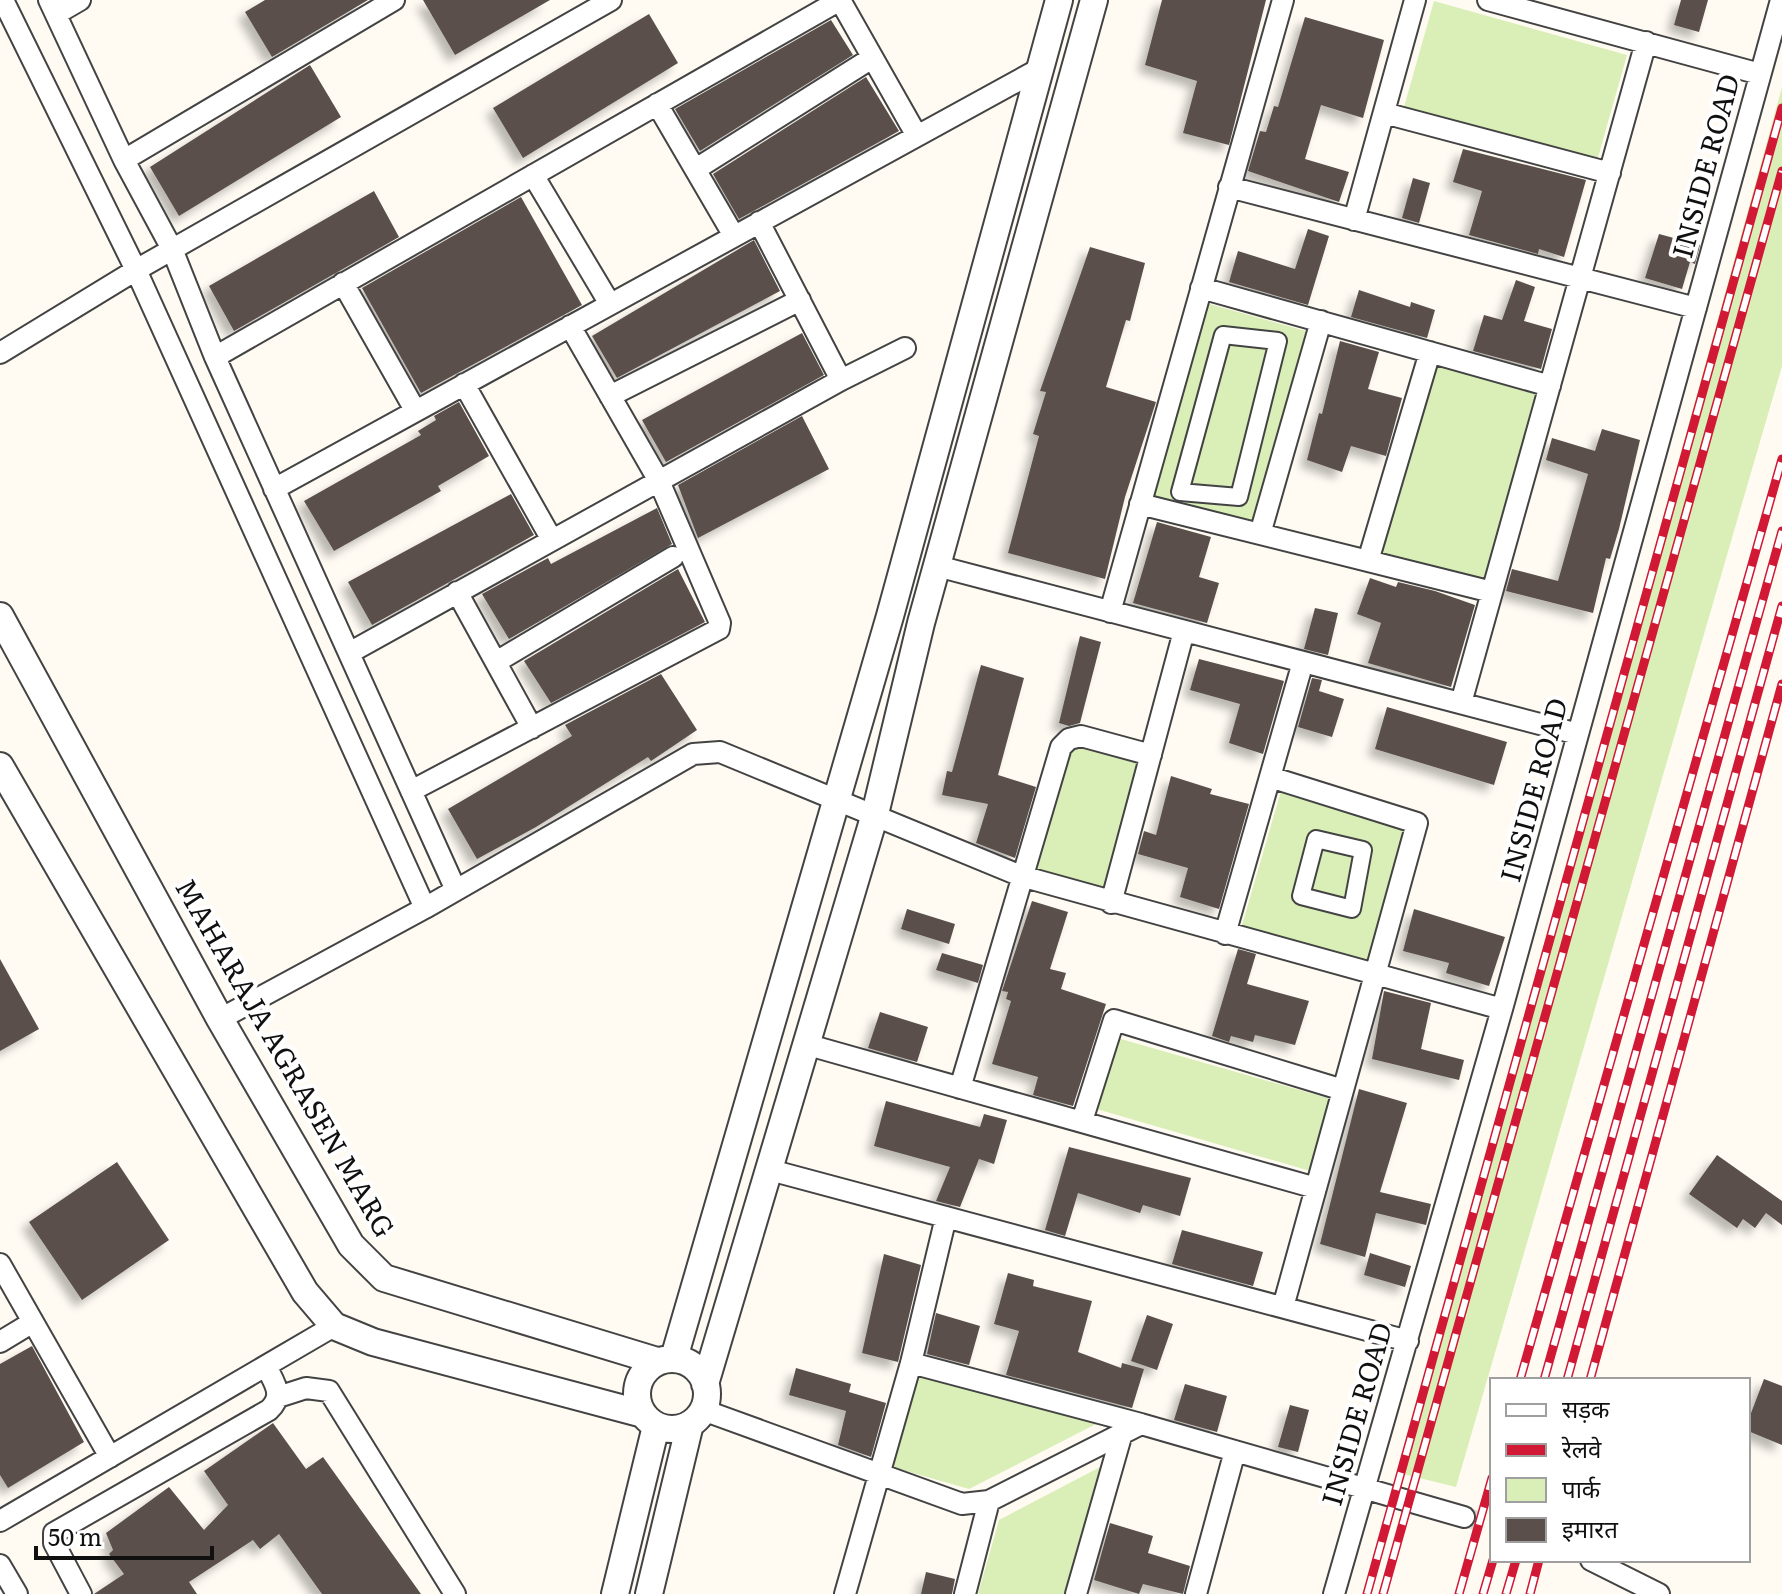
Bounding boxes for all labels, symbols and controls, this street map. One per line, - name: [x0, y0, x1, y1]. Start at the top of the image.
- street label: INSIDE ROAD: [1659, 69, 1749, 262]
- street label: INSIDE ROAD: [1487, 693, 1577, 886]
- street label: MAHARAJA AGRASEN MARG: [167, 870, 407, 1244]
- street label: INSIDE ROAD: [1309, 1317, 1401, 1510]
- legend: [1490, 1378, 1750, 1562]
- text: सड़क: [1562, 1390, 1610, 1425]
- text: रेलवे: [1561, 1430, 1602, 1465]
- text: पार्क: [1562, 1470, 1601, 1505]
- scale bar: [36, 1510, 212, 1560]
- text: इमारत: [1562, 1510, 1619, 1545]
- text: 50 m: [48, 1518, 102, 1553]

